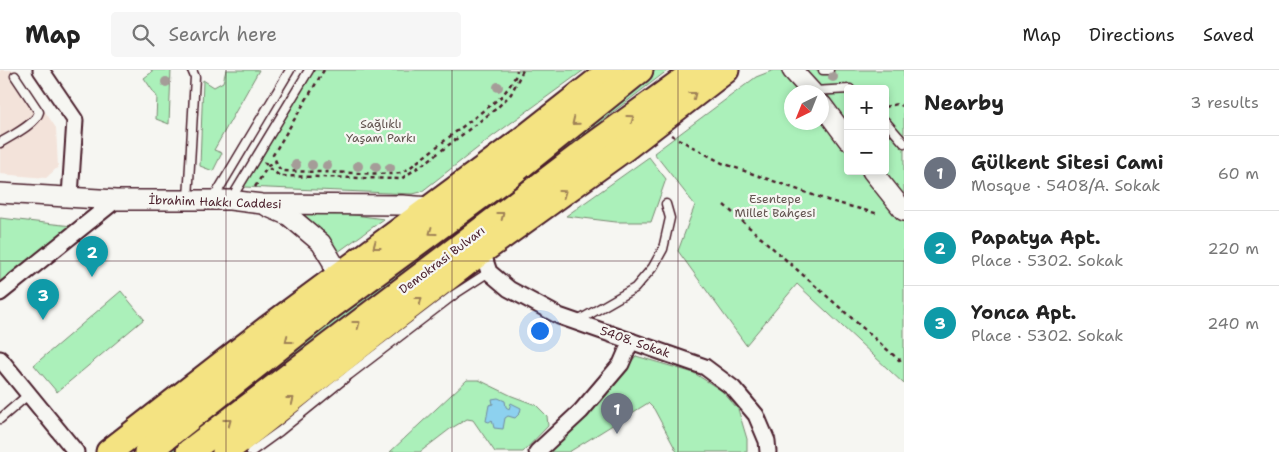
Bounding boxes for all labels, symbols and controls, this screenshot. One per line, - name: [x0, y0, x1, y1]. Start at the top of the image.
- search box: [111, 12, 461, 57]
- text: Map: [25, 19, 81, 51]
- icon: search: [129, 21, 157, 49]
- text: Search here: [169, 22, 277, 47]
- text: Map: [1023, 23, 1061, 47]
- text: Directions: [1089, 23, 1175, 47]
- text: Saved: [1203, 23, 1254, 47]
- north arrow: [784, 85, 829, 130]
- map controls: [844, 85, 889, 175]
- button: +: [844, 85, 889, 130]
- text: Nearby: [924, 89, 1004, 117]
- one-way arrow: [687, 92, 697, 101]
- text: 3 results: [1190, 92, 1259, 113]
- one-way arrow: [625, 115, 635, 124]
- park label: Sağlıklı Yaşam Parkı: [346, 116, 416, 146]
- one-way arrow: [572, 117, 581, 125]
- button: −: [844, 130, 889, 175]
- text: Gülkent Sitesi Cami: [971, 150, 1163, 175]
- text: 1: [936, 163, 944, 184]
- text: 60 m: [1218, 163, 1259, 184]
- text: Mosque · 5408/A. Sokak: [971, 175, 1161, 196]
- one-way arrow: [558, 190, 567, 199]
- park label: Esentepe Millet Bahçesi: [734, 191, 816, 221]
- street label: İbrahim Hakkı Caddesi: [148, 192, 282, 212]
- one-way arrow: [495, 212, 505, 221]
- street label: Demokrasi Bulvarı: [396, 222, 488, 298]
- text: Papatya Apt.: [971, 225, 1101, 250]
- one-way arrow: [428, 226, 438, 235]
- pin: 2: [76, 236, 108, 277]
- text: 2: [934, 238, 946, 259]
- text: 220 m: [1207, 238, 1259, 259]
- one-way arrow: [372, 240, 382, 249]
- text: Place · 5302. Sokak: [971, 250, 1124, 271]
- pin: 3: [27, 279, 59, 320]
- one-way arrow: [413, 297, 422, 305]
- text: Yonca Apt.: [971, 300, 1077, 325]
- text: 3: [934, 313, 946, 334]
- text: 240 m: [1207, 313, 1259, 334]
- your location: [527, 318, 553, 344]
- one-way arrow: [351, 321, 361, 330]
- street label: 5408. Sokak: [598, 323, 672, 361]
- text: Place · 5302. Sokak: [971, 325, 1124, 346]
- one-way arrow: [285, 334, 294, 342]
- pin: 1: [601, 393, 633, 434]
- one-way arrow: [285, 397, 295, 406]
- one-way arrow: [222, 420, 231, 428]

